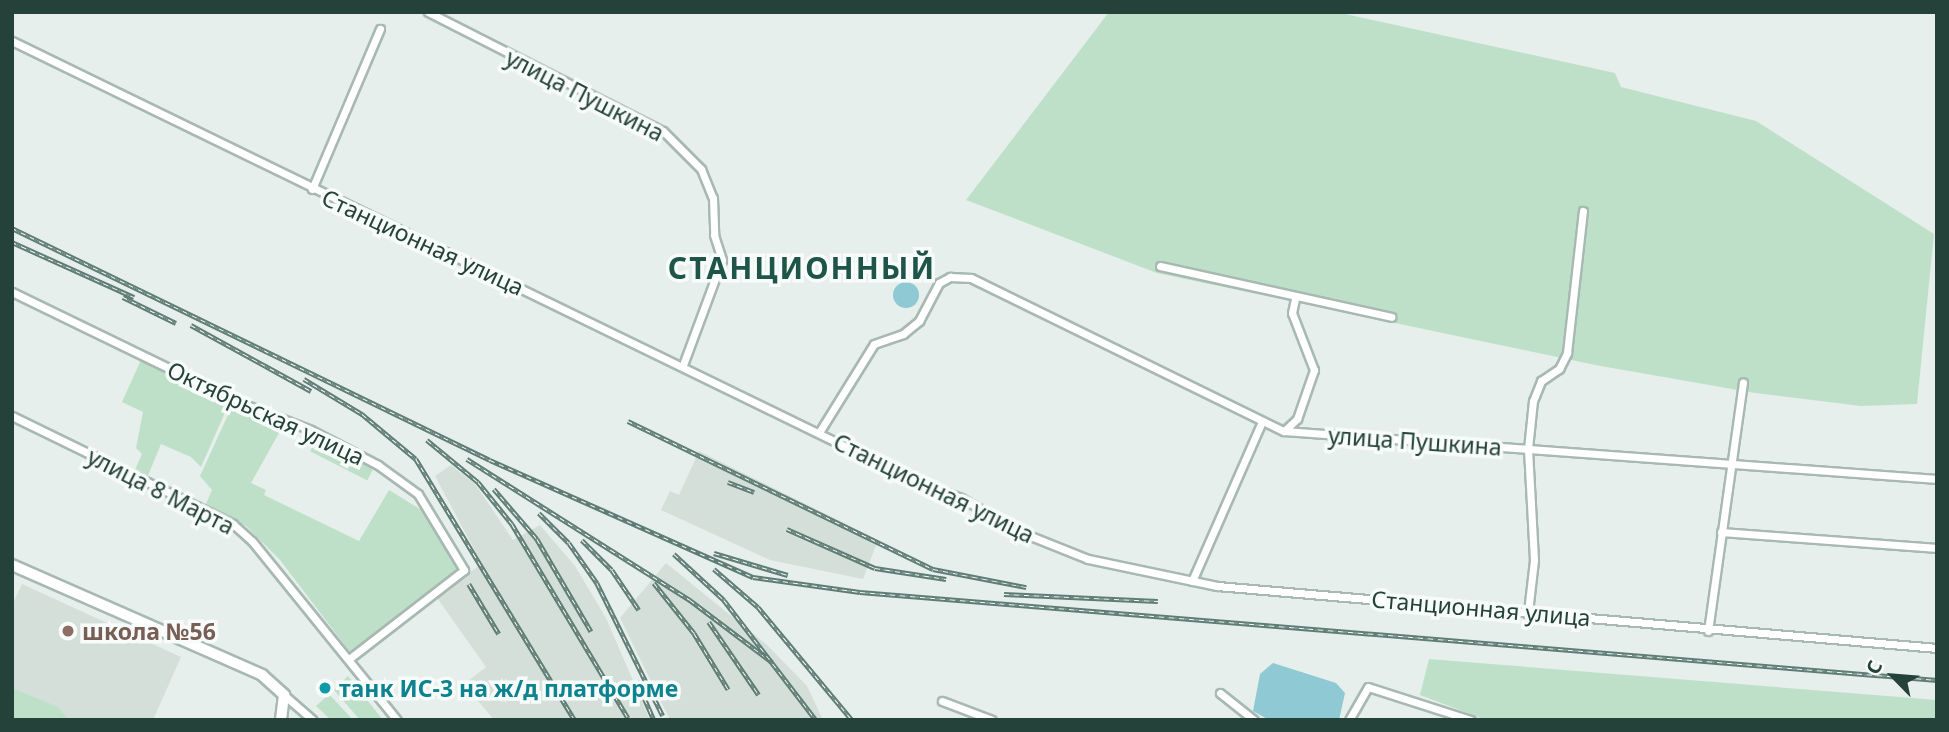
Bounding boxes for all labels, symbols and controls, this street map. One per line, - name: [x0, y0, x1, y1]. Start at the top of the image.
- street label: улица Пушкина: [501, 43, 669, 147]
- street label: Станционная улица: [318, 183, 528, 301]
- district label: СТАНЦИОННЫЙ: [669, 250, 935, 286]
- street label: Октябрьская улица: [163, 355, 369, 471]
- street label: улица Пушкина: [1327, 421, 1503, 461]
- street label: Станционная улица: [829, 427, 1039, 549]
- street label: улица 8 Марта: [83, 442, 239, 540]
- street label: Станционная улица: [1370, 585, 1592, 631]
- place label: школа №56: [82, 617, 216, 645]
- marker: школа №56: [60, 623, 76, 639]
- north arrow: [1858, 641, 1928, 711]
- text: С: [1860, 656, 1888, 678]
- place label: танк ИС-3 на ж/д платформе: [339, 674, 678, 702]
- marker: танк ИС-3 на ж/д платформе: [317, 680, 333, 696]

